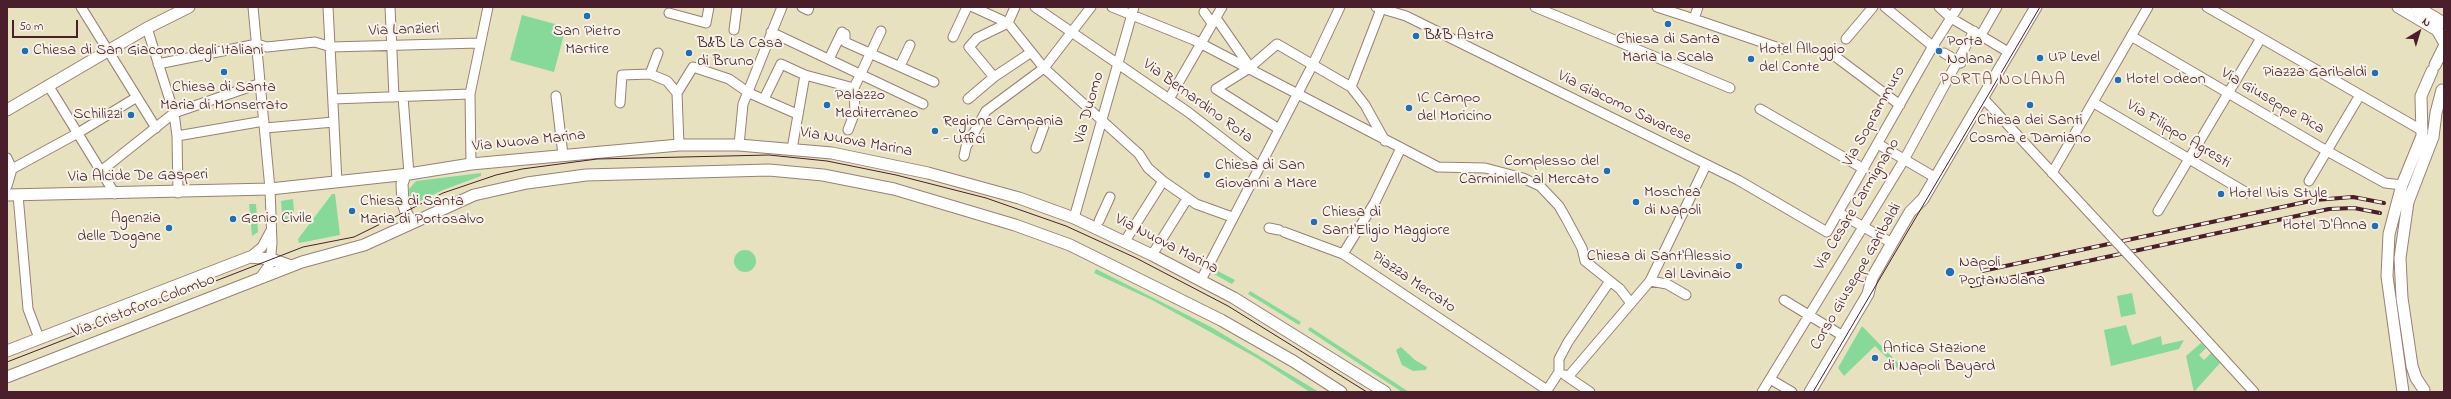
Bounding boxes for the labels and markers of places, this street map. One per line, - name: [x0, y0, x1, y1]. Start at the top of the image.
- marker: San Pietro Martire: [582, 11, 592, 21]
- marker: Chiesa di Santa Maria la Scala: [1663, 19, 1673, 29]
- place label: San Pietro Martire: [553, 22, 621, 60]
- place label: B&B Astra: [1424, 26, 1494, 46]
- place label: Chiesa di Santa Maria la Scala: [1616, 30, 1720, 68]
- marker: B&B Astra: [1411, 31, 1421, 41]
- place label: Porta Nolana: [1947, 32, 1993, 70]
- place label: B&B La Casa di Bruno: [697, 34, 783, 72]
- place label: Hotel Alloggio del Conte: [1759, 40, 1845, 78]
- place label: Chiesa di San Giacomo degli Italiani: [33, 41, 264, 61]
- marker: Chiesa di San Giacomo degli Italiani: [20, 46, 30, 56]
- marker: Porta Nolana: [1934, 46, 1944, 56]
- marker: B&B La Casa di Bruno: [684, 48, 694, 58]
- place label: UP Level: [2048, 48, 2100, 68]
- marker: UP Level: [2035, 53, 2045, 63]
- marker: Hotel Alloggio del Conte: [1746, 54, 1756, 64]
- place label: Piazza Garibaldi: [2263, 63, 2367, 83]
- marker: Chiesa di Santa Maria di Monserrato: [219, 67, 229, 77]
- marker: Piazza Garibaldi: [2370, 68, 2380, 78]
- place label: Hotel Odeon: [2126, 70, 2206, 90]
- marker: Hotel Odeon: [2113, 75, 2123, 85]
- place label: Chiesa di Santa Maria di Monserrato: [160, 78, 288, 116]
- place label: Palazzo Mediterraneo: [835, 86, 918, 124]
- place label: IC Campo del Moricino: [1417, 89, 1492, 127]
- marker: Palazzo Mediterraneo: [822, 100, 832, 110]
- marker: Chiesa dei Santi Cosma e Damiano: [2025, 100, 2035, 110]
- marker: IC Campo del Moricino: [1404, 103, 1414, 113]
- place label: Schilizzi: [73, 105, 123, 125]
- marker: Schilizzi: [126, 110, 136, 120]
- place label: Chiesa dei Santi Cosma e Damiano: [1969, 111, 2091, 149]
- place label: Regione Campania - Uffici: [943, 112, 1063, 150]
- marker: Regione Campania - Uffici: [930, 126, 940, 136]
- place label: Complesso del Carminiello al Mercato: [1459, 152, 1599, 190]
- place label: Chiesa di San Giovanni a Mare: [1215, 156, 1317, 194]
- marker: Complesso del Carminiello al Mercato: [1602, 166, 1612, 176]
- marker: Chiesa di San Giovanni a Mare: [1202, 170, 1212, 180]
- place label: Moschea di Napoli: [1644, 183, 1701, 221]
- place label: Hotel Ibis Style: [2229, 184, 2327, 204]
- marker: Hotel Ibis Style: [2216, 189, 2226, 199]
- place label: Chiesa di Santa Maria di Portosalvo: [360, 192, 484, 230]
- marker: Moschea di Napoli: [1631, 197, 1641, 207]
- place label: Chiesa di Sant'Eligio Maggiore: [1322, 203, 1450, 241]
- marker: Chiesa di Santa Maria di Portosalvo: [347, 206, 357, 216]
- place label: Agenzia delle Dogane: [77, 209, 161, 247]
- place label: Genio Civile: [241, 209, 312, 229]
- marker: Genio Civile: [228, 214, 238, 224]
- place label: Hotel D'Anna: [2282, 216, 2367, 236]
- marker: Chiesa di Sant'Eligio Maggiore: [1309, 217, 1319, 227]
- marker: Hotel D'Anna: [2370, 221, 2380, 231]
- marker: Agenzia delle Dogane: [164, 223, 174, 233]
- place label: Chiesa di Sant'Alessio al Lavinaio: [1587, 247, 1731, 285]
- place label: Napoli Porta Nolana: [1959, 253, 2045, 291]
- marker: Chiesa di Sant'Alessio al Lavinaio: [1734, 261, 1744, 271]
- marker: Napoli Porta Nolana: [1944, 266, 1956, 278]
- place label: Antica Stazione di Napoli Bayard: [1883, 339, 1995, 377]
- marker: Antica Stazione di Napoli Bayard: [1870, 353, 1880, 363]

